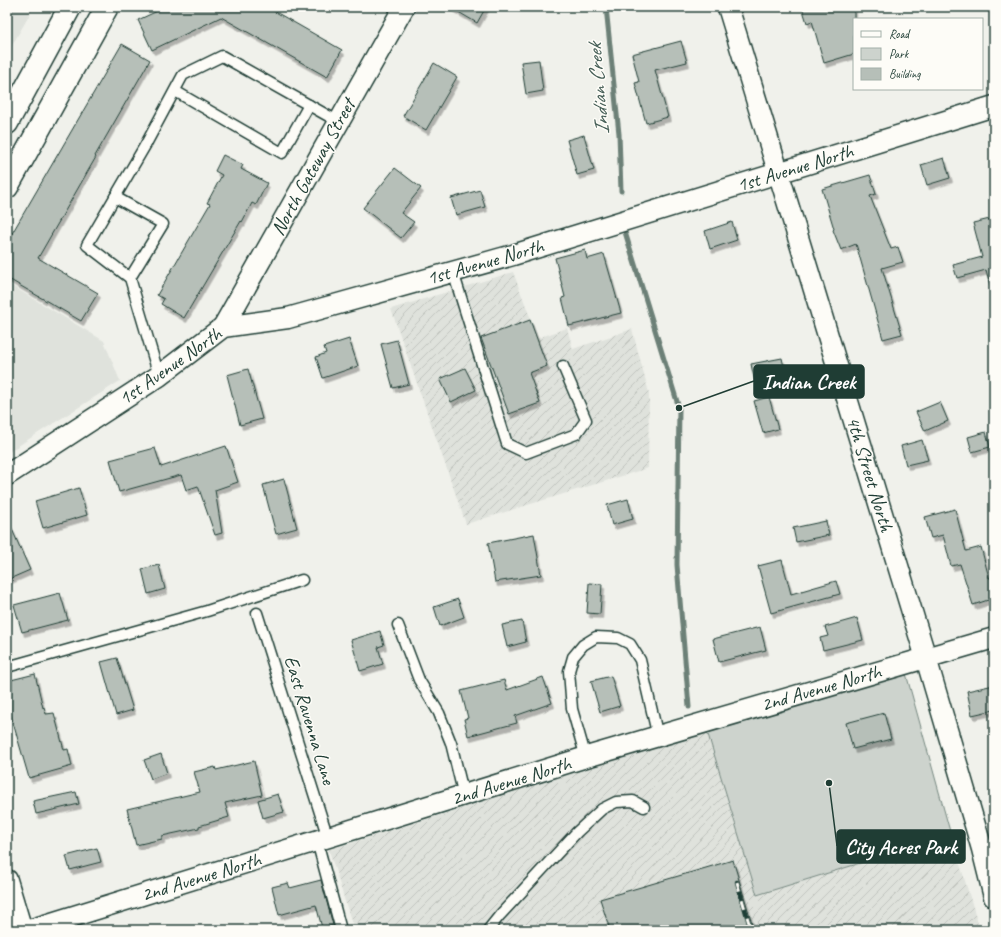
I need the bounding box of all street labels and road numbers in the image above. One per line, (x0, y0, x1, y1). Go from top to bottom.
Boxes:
street label: North Gateway Street (265, 91, 362, 240)
street label: 1st Avenue North (734, 138, 858, 198)
street label: 1st Avenue North (424, 233, 548, 291)
street label: 1st Avenue North (114, 320, 228, 411)
street label: 4th Street North (841, 413, 900, 536)
street label: East Ravenna Lane (279, 653, 342, 789)
street label: 2nd Avenue North (758, 658, 886, 717)
street label: 2nd Avenue North (448, 750, 575, 811)
street label: 2nd Avenue North (138, 846, 265, 907)

